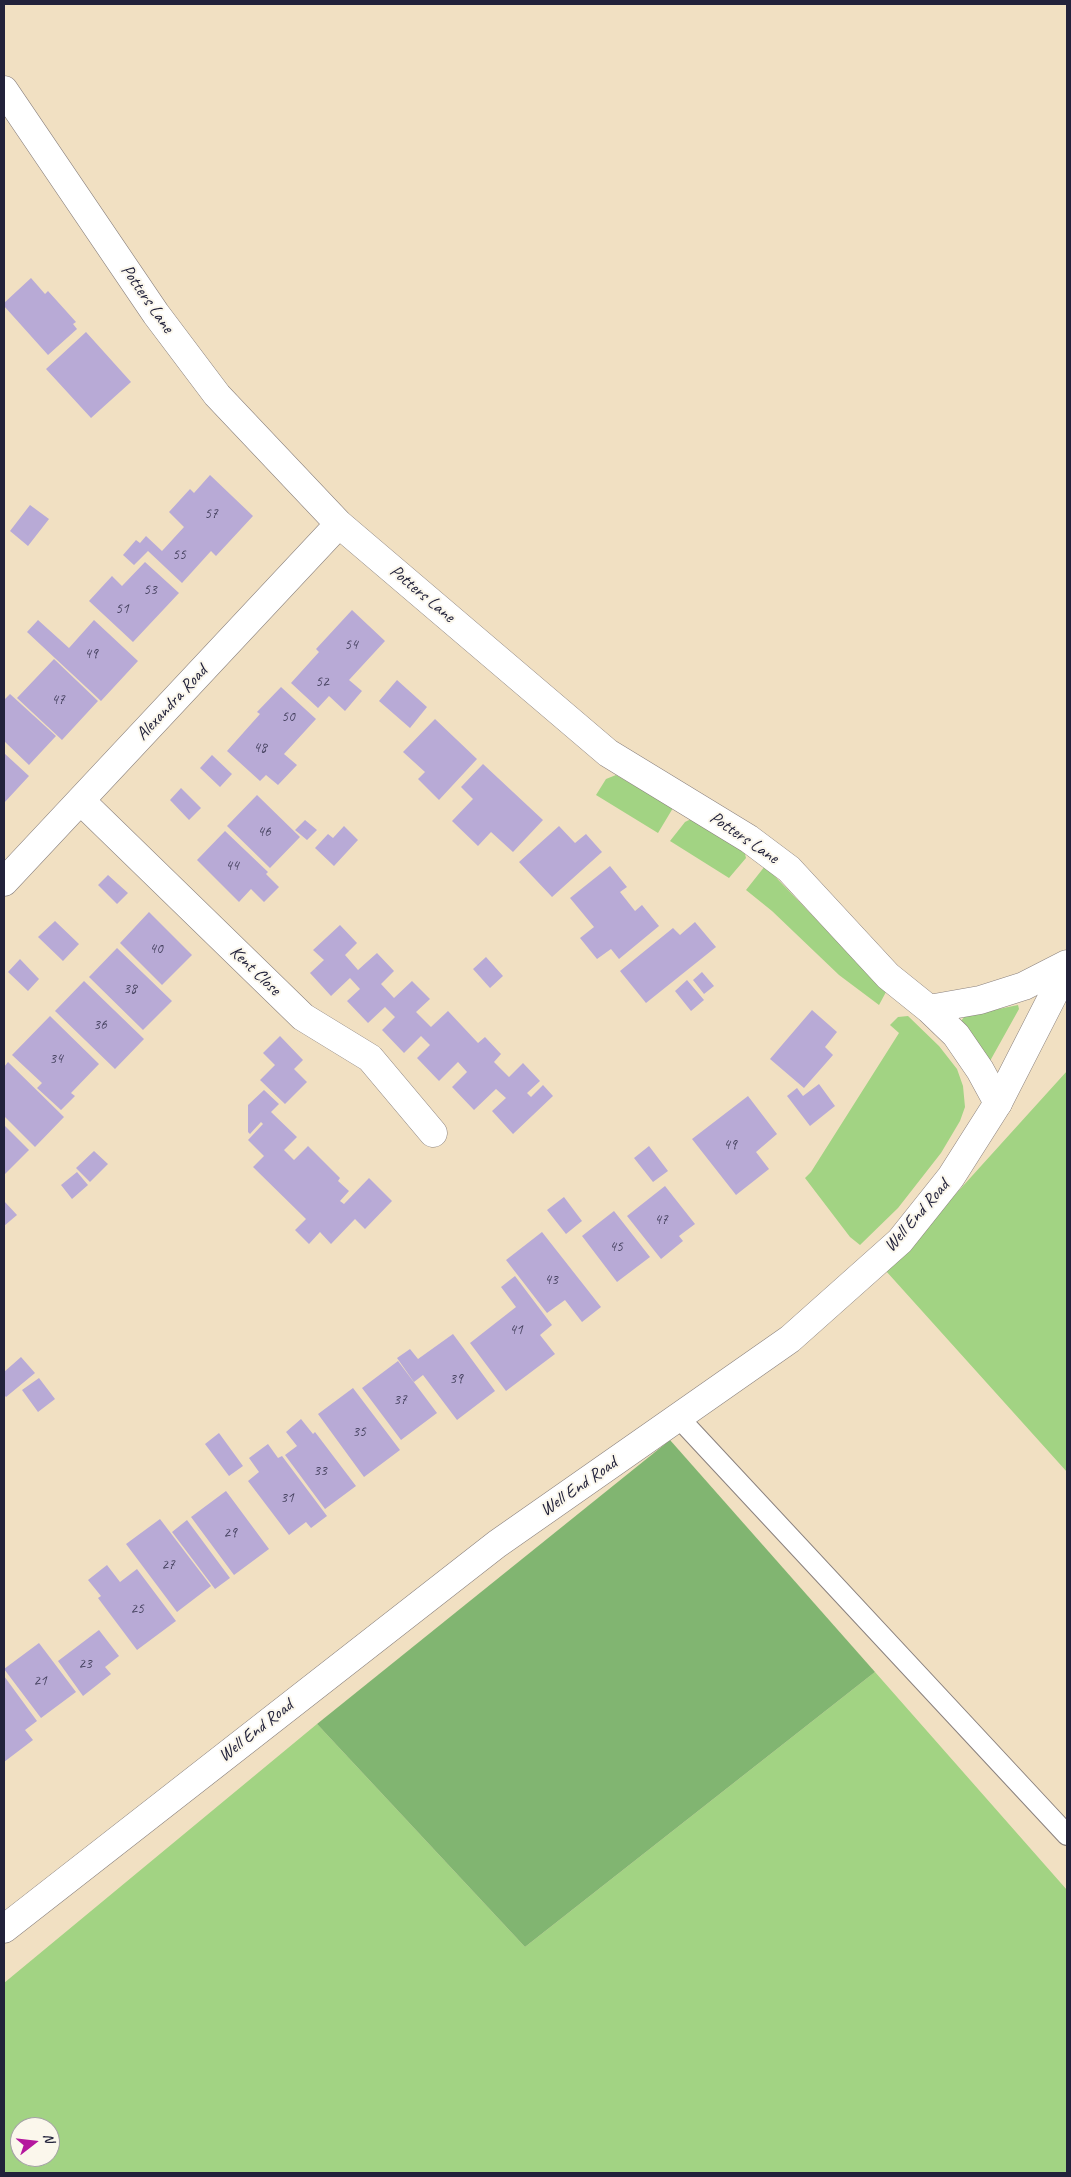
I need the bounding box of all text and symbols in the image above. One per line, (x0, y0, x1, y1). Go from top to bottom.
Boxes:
street label: Potters Lane (116, 261, 178, 337)
house number: 57 (204, 505, 218, 523)
house number: 55 (172, 546, 186, 564)
street label: Potters Lane (385, 561, 459, 627)
house number: 53 (143, 581, 157, 599)
house number: 51 (115, 600, 129, 618)
house number: 54 (344, 636, 358, 654)
house number: 49 (84, 645, 98, 663)
street label: Alexandra Road (132, 661, 212, 745)
house number: 52 (315, 673, 329, 691)
house number: 47 (51, 691, 65, 709)
house number: 50 (281, 708, 295, 726)
house number: 48 (253, 739, 267, 757)
street label: Potters Lane (705, 807, 783, 869)
house number: 46 (257, 823, 271, 841)
house number: 44 (225, 857, 239, 875)
house number: 40 (149, 940, 163, 958)
street label: Kent Close (225, 942, 285, 1000)
house number: 38 (123, 980, 137, 998)
house number: 36 (93, 1016, 107, 1034)
house number: 34 (49, 1050, 63, 1068)
house number: 49 (723, 1136, 737, 1154)
street label: Well End Road (880, 1175, 954, 1257)
house number: 47 (654, 1211, 668, 1229)
house number: 45 (609, 1238, 623, 1256)
house number: 43 (544, 1271, 558, 1289)
house number: 41 (509, 1321, 523, 1339)
house number: 39 (449, 1370, 463, 1388)
house number: 37 (393, 1391, 407, 1409)
house number: 35 (352, 1423, 366, 1441)
street label: Well End Road (536, 1453, 622, 1521)
house number: 33 (313, 1462, 327, 1480)
house number: 31 (280, 1489, 294, 1507)
house number: 29 (223, 1524, 237, 1542)
house number: 27 (161, 1556, 175, 1574)
house number: 25 (130, 1600, 144, 1618)
house number: 23 (78, 1655, 92, 1673)
house number: 21 (33, 1672, 47, 1690)
street label: Well End Road (214, 1695, 298, 1767)
north arrow (10, 2117, 60, 2167)
text: N (40, 2131, 58, 2145)

